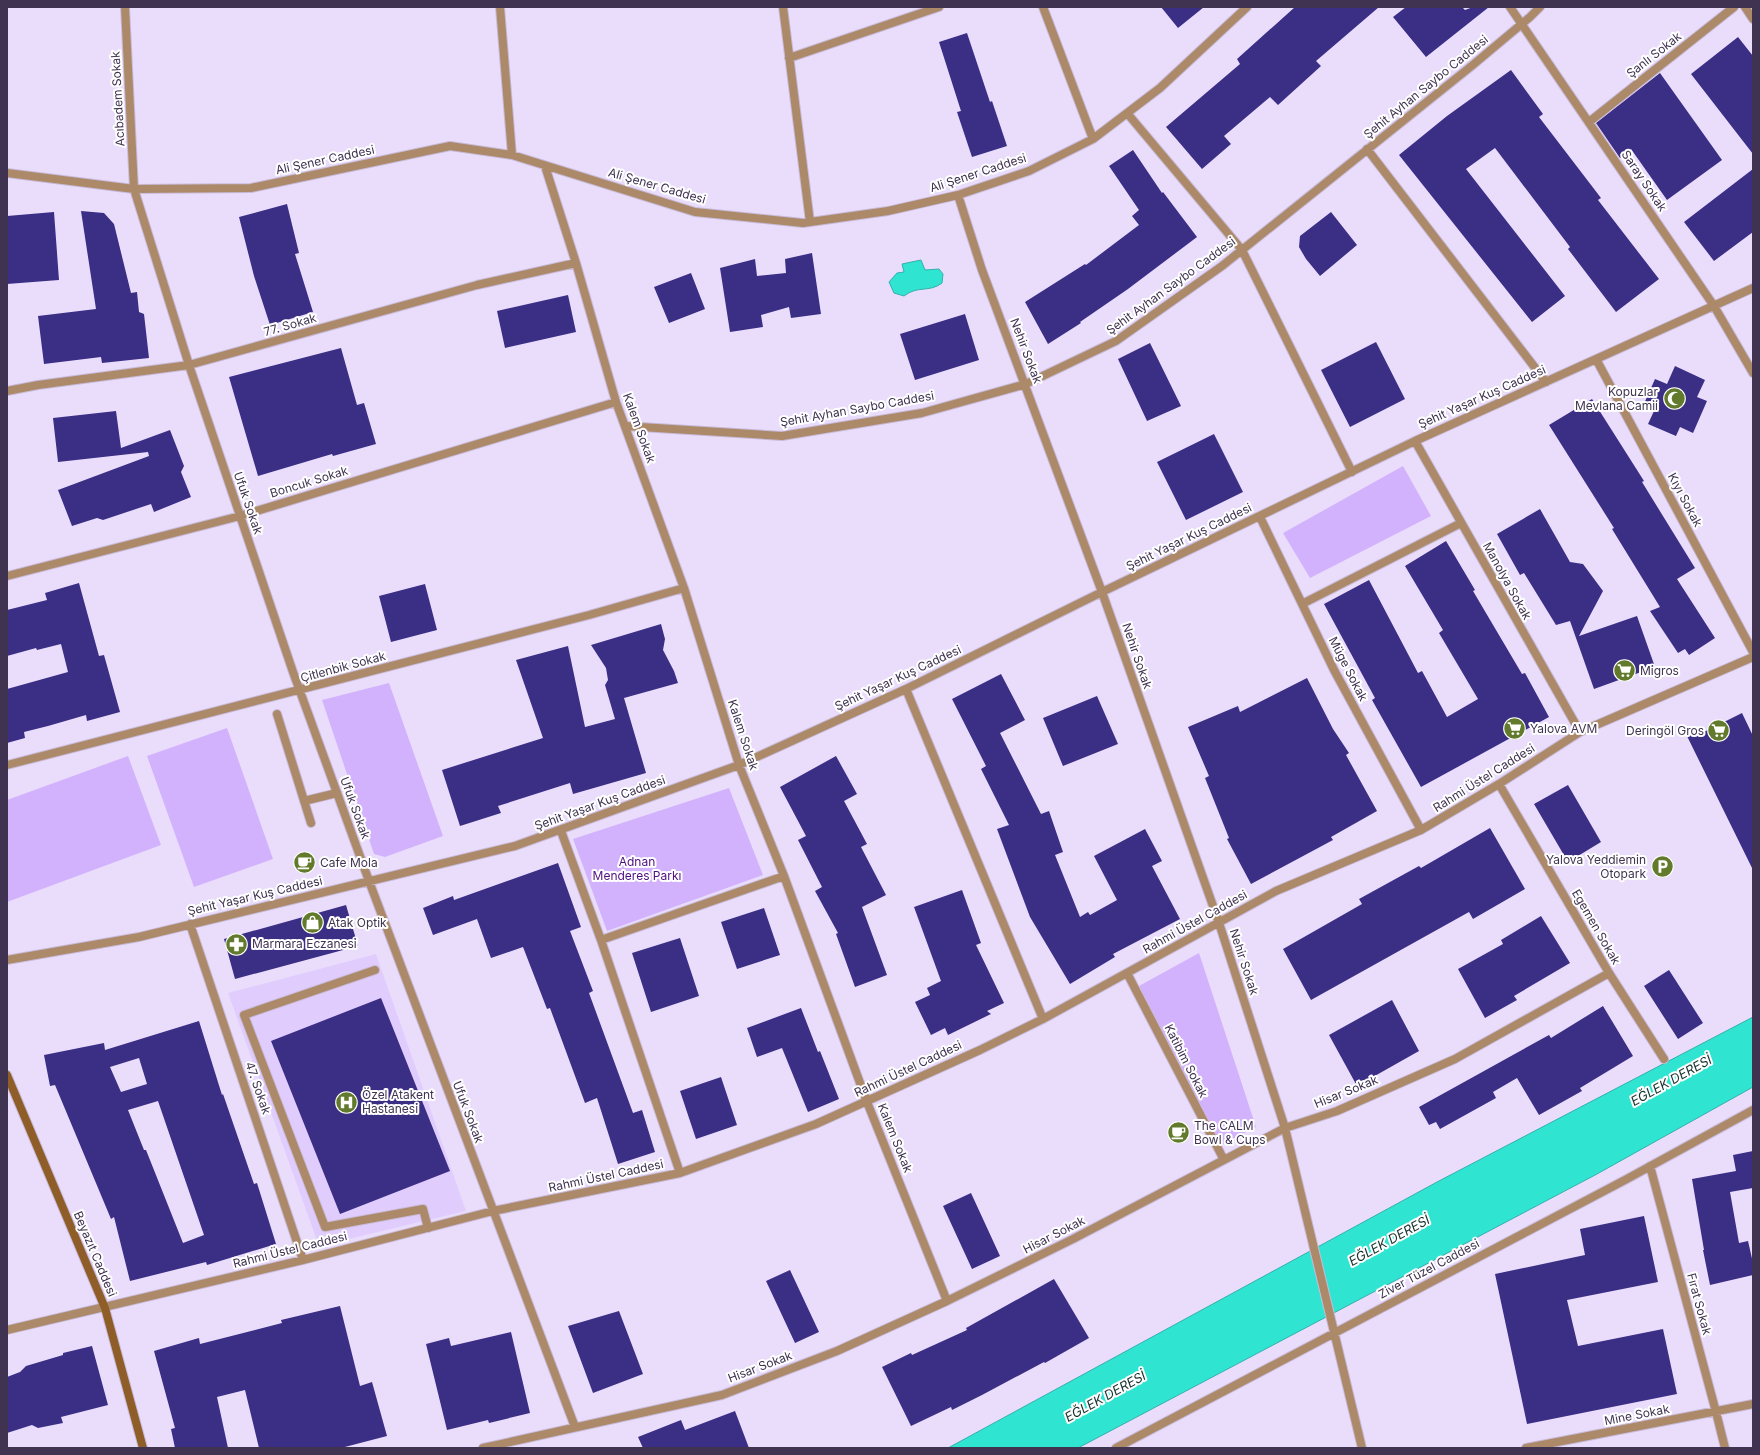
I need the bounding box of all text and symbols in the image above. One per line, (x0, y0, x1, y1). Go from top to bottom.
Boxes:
street label: Şanlı Sokak (1623, 28, 1684, 81)
street label: Şehit Ayhan Saybo Caddesi (1360, 32, 1491, 142)
street label: Acıbadem Sokak (107, 51, 127, 147)
street label: Ali Şener Caddesi (274, 142, 376, 177)
street label: Saray Sokak (1618, 147, 1671, 214)
street label: Ali Şener Caddesi (928, 150, 1028, 195)
street label: Ali Şener Caddesi (607, 164, 708, 207)
street label: Şehit Ayhan Saybo Caddesi (1103, 234, 1238, 338)
street label: 77. Sokak (262, 310, 318, 339)
street label: Nehir Sokak (1007, 316, 1046, 386)
street label: Şehit Yaşar Kuş Caddesi (1416, 362, 1548, 431)
place label: Kopuzlar Mevlana Camii (1575, 384, 1658, 413)
mosque icon: Kopuzlar Mevlana Camii (1661, 386, 1687, 412)
street label: Şehit Ayhan Saybo Caddesi (779, 388, 935, 429)
street label: Kalem Sokak (620, 391, 659, 465)
street label: Boncuk Sokak (268, 462, 350, 501)
street label: Ufuk Sokak (231, 470, 266, 537)
street label: Kıyı Sokak (1665, 470, 1706, 530)
street label: Şehit Yaşar Kuş Caddesi (1124, 500, 1254, 574)
street label: Manolya Sokak (1480, 539, 1535, 623)
street label: Nehir Sokak (1119, 621, 1156, 691)
street label: Müge Sokak (1326, 634, 1371, 704)
street label: Şehit Yaşar Kuş Caddesi (832, 642, 964, 713)
street label: Çitlenbik Sokak (299, 648, 388, 685)
supermarket icon: Migros (1612, 658, 1638, 684)
place label: Migros (1640, 663, 1679, 678)
street label: Kalem Sokak (725, 698, 762, 772)
supermarket icon: Yalova AVM (1501, 716, 1527, 742)
supermarket icon: Deringöl Gros (1706, 718, 1732, 744)
place label: Yalova AVM (1530, 721, 1597, 736)
place label: Deringöl Gros (1626, 723, 1704, 738)
street label: Rahmi Üstel Caddesi (1430, 740, 1537, 815)
street label: Şehit Yaşar Kuş Caddesi (532, 772, 667, 833)
street label: Ufuk Sokak (337, 775, 374, 841)
cafe icon: Cafe Mola (291, 850, 317, 876)
place label: Yalova Yeddiemin Otopark (1546, 852, 1646, 881)
park label: Adnan Menderes Parkı (593, 854, 681, 883)
parking icon: Yalova Yeddiemin Otopark (1649, 854, 1675, 880)
place label: Cafe Mola (320, 855, 378, 870)
street label: Şehit Yaşar Kuş Caddesi (186, 873, 324, 918)
street label: Egemen Sokak (1569, 886, 1624, 967)
street label: Rahmi Üstel Caddesi (1140, 887, 1250, 957)
shop icon: Atak Optik (300, 910, 326, 936)
place label: Atak Optik (328, 915, 387, 930)
street label: Nehir Sokak (1227, 927, 1262, 997)
pharmacy icon: Marmara Eczanesi (223, 931, 249, 957)
place label: Marmara Eczanesi (252, 936, 357, 951)
street label: Katibim Sokak (1161, 1021, 1212, 1100)
street label: Rahmi Üstel Caddesi (852, 1037, 964, 1100)
water label: EĞLEK DERESİ (1628, 1051, 1715, 1109)
street label: 47. Sokak (242, 1060, 275, 1117)
street label: Hisar Sokak (1312, 1072, 1380, 1111)
street label: Ufuk Sokak (450, 1079, 487, 1145)
place label: Özel Atakent Hastanesi (362, 1087, 434, 1116)
hospital icon: Özel Atakent Hastanesi (334, 1089, 360, 1115)
street label: Kalem Sokak (875, 1101, 916, 1175)
place label: The CALM Bowl & Cups (1194, 1118, 1266, 1147)
cafe icon: The CALM Bowl & Cups (1166, 1120, 1192, 1146)
street label: Rahmi Üstel Caddesi (547, 1156, 665, 1195)
street label: Beyazıt Caddesi (71, 1209, 120, 1299)
water label: EĞLEK DERESİ (1346, 1211, 1433, 1269)
street label: Hisar Sokak (1020, 1212, 1088, 1257)
street label: Rahmi Üstel Caddesi (231, 1228, 349, 1271)
street label: Ziver Tüzel Caddesi (1376, 1236, 1482, 1302)
street label: Fırat Sokak (1684, 1271, 1715, 1337)
street label: Hisar Sokak (726, 1347, 794, 1386)
water label: EĞLEK DERESİ (1062, 1367, 1149, 1425)
street label: Mine Sokak (1603, 1401, 1671, 1428)

